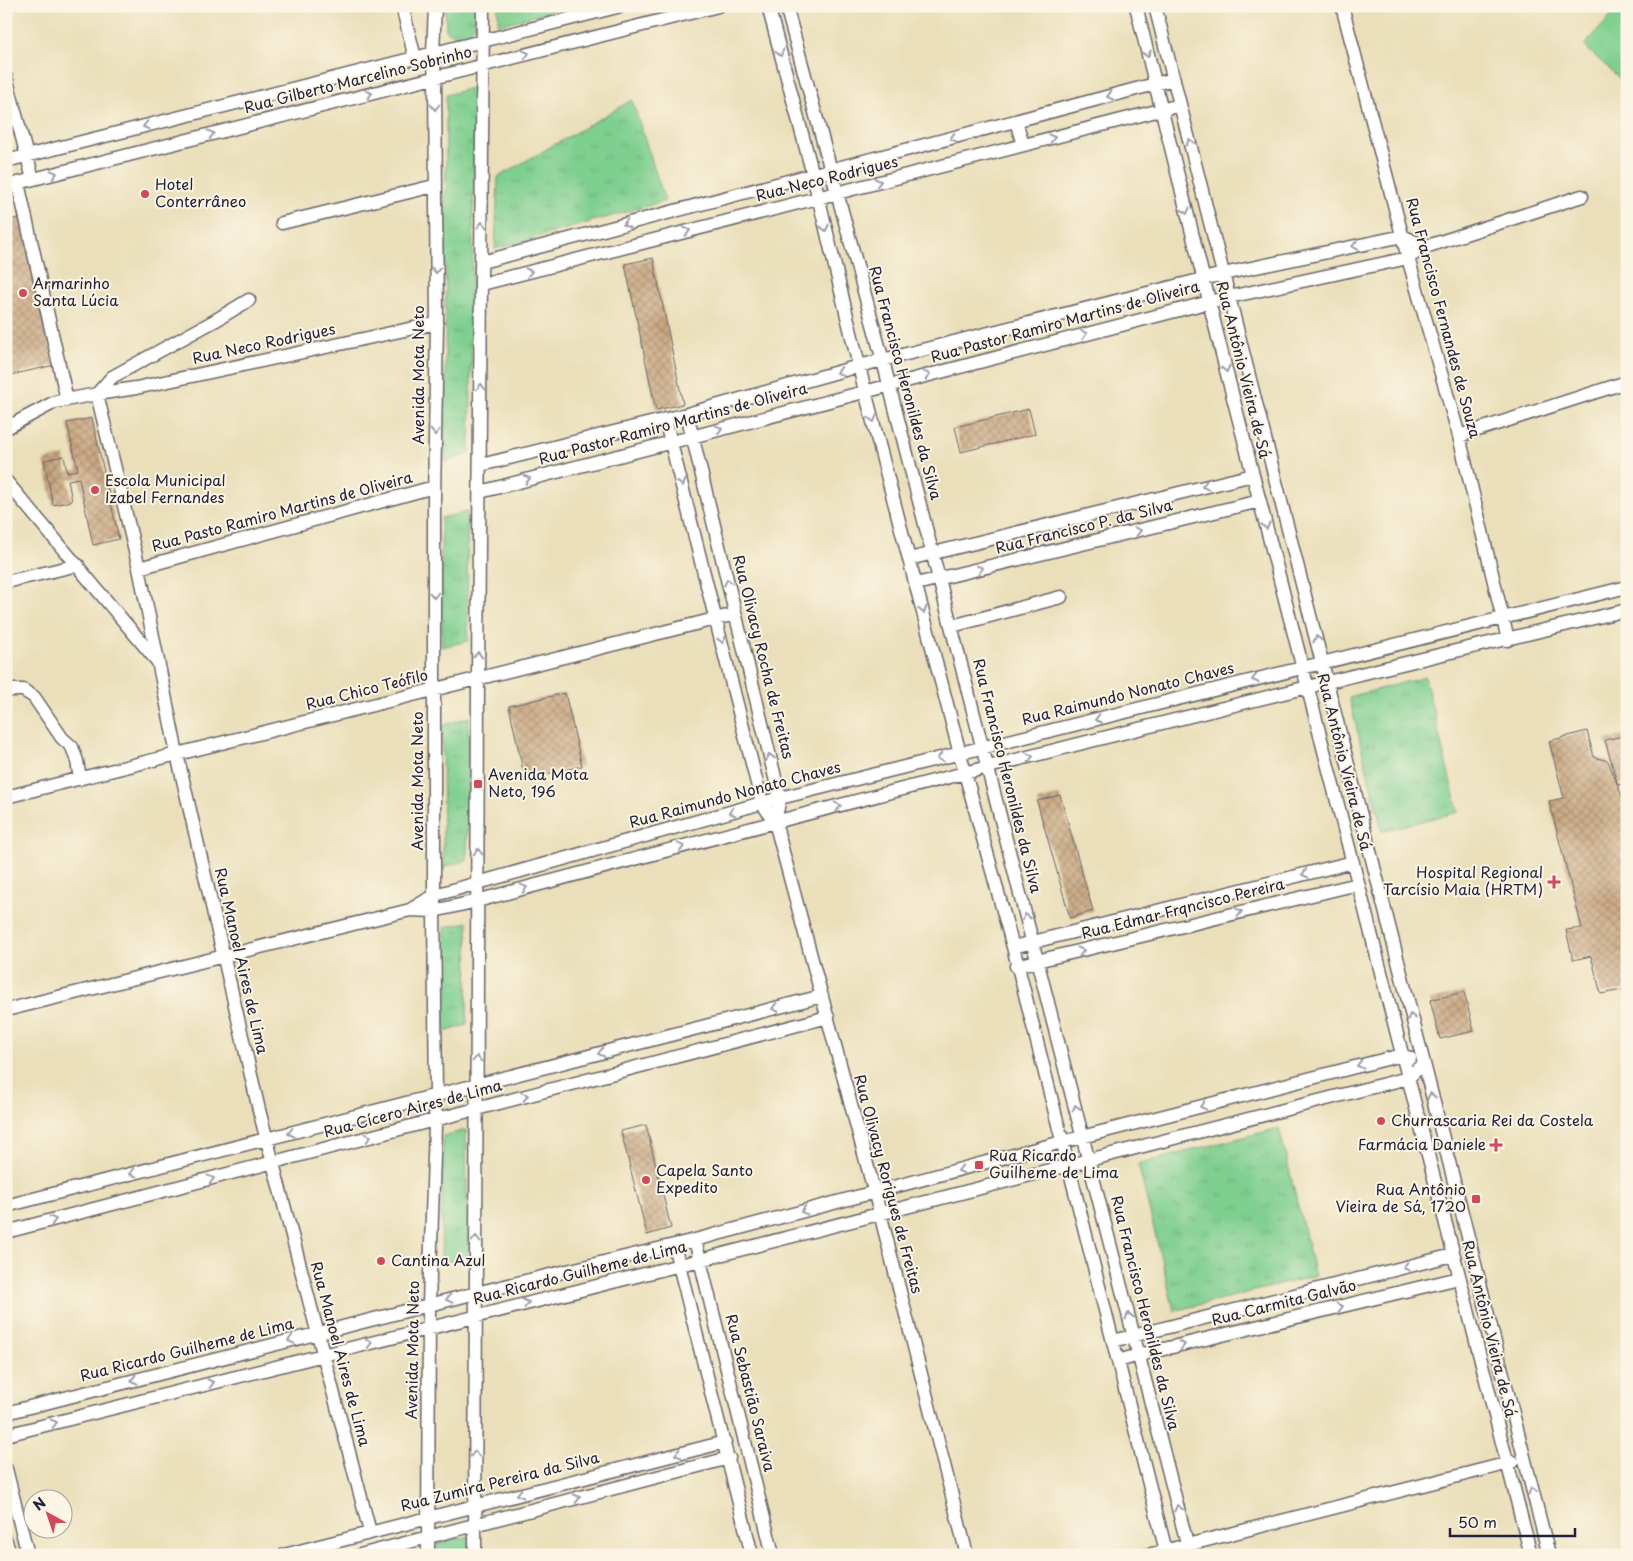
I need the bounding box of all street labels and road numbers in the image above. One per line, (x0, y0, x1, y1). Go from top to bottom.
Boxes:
street label: Rua Gilberto Marcelino Sobrinho (241, 39, 474, 118)
street label: Rua Neco Rodrigues (753, 149, 900, 206)
street label: Rua Francisco Fernandes de Souza (1401, 195, 1488, 441)
street label: Rua Francisco Heronildes da Silva (864, 263, 949, 503)
street label: Rua Pastor Ramiro Martins de Oliveira (928, 274, 1201, 368)
street label: Rua Antônio Vieira de Sá (1211, 279, 1278, 461)
street label: Avenida Mota Neto (406, 305, 429, 445)
street label: Rua Neco Rodrigues (190, 316, 337, 369)
street label: Rua Pastor Ramiro Martins de Oliveira (536, 376, 809, 470)
street label: Rua Pasto Ramiro Martins de Oliveira (149, 465, 414, 556)
street label: Rua Francisco P. da Silva (993, 492, 1175, 559)
street label: Rua Olivacy Rocha de Freitas (728, 552, 801, 761)
street label: Rua Raimundo Nonato Chaves (1019, 655, 1236, 730)
street label: Rua Francisco Heronildes da Silva (968, 656, 1049, 896)
street label: Rua Chico Teófilo (303, 662, 430, 715)
street label: Rua Antônio Vieira de Sá (1312, 671, 1379, 853)
street label: Avenida Mota Neto (405, 711, 428, 851)
street label: Rua Raimundo Nonato Chaves (626, 754, 843, 833)
street label: Rua Manoel Aires de Lima (210, 865, 275, 1057)
street label: Rua Edmar Frqncisco Pereira (1079, 871, 1287, 944)
street label: Rua Olivacy Rorigues de Freitas (849, 1071, 930, 1296)
street label: Rua Cícero Aires de Lima (321, 1073, 505, 1142)
street label: Rua Francisco Heronildes da Silva (1106, 1193, 1187, 1433)
street label: Rua Ricardo Guilheme de Lima (470, 1234, 689, 1309)
street label: Rua Antônio Vieira de Sá (1457, 1238, 1524, 1420)
street label: Rua Manoel Aires de Lima (306, 1259, 377, 1449)
street label: Rua Carmita Galvão (1209, 1272, 1358, 1331)
street label: Avenida Mota Neto (399, 1280, 424, 1420)
street label: Rua Ricardo Guilheme de Lima (77, 1311, 296, 1386)
street label: Rua Sebastião Saraiva (721, 1311, 782, 1474)
street label: Rua Zumira Pereira da Silva (398, 1445, 602, 1516)

